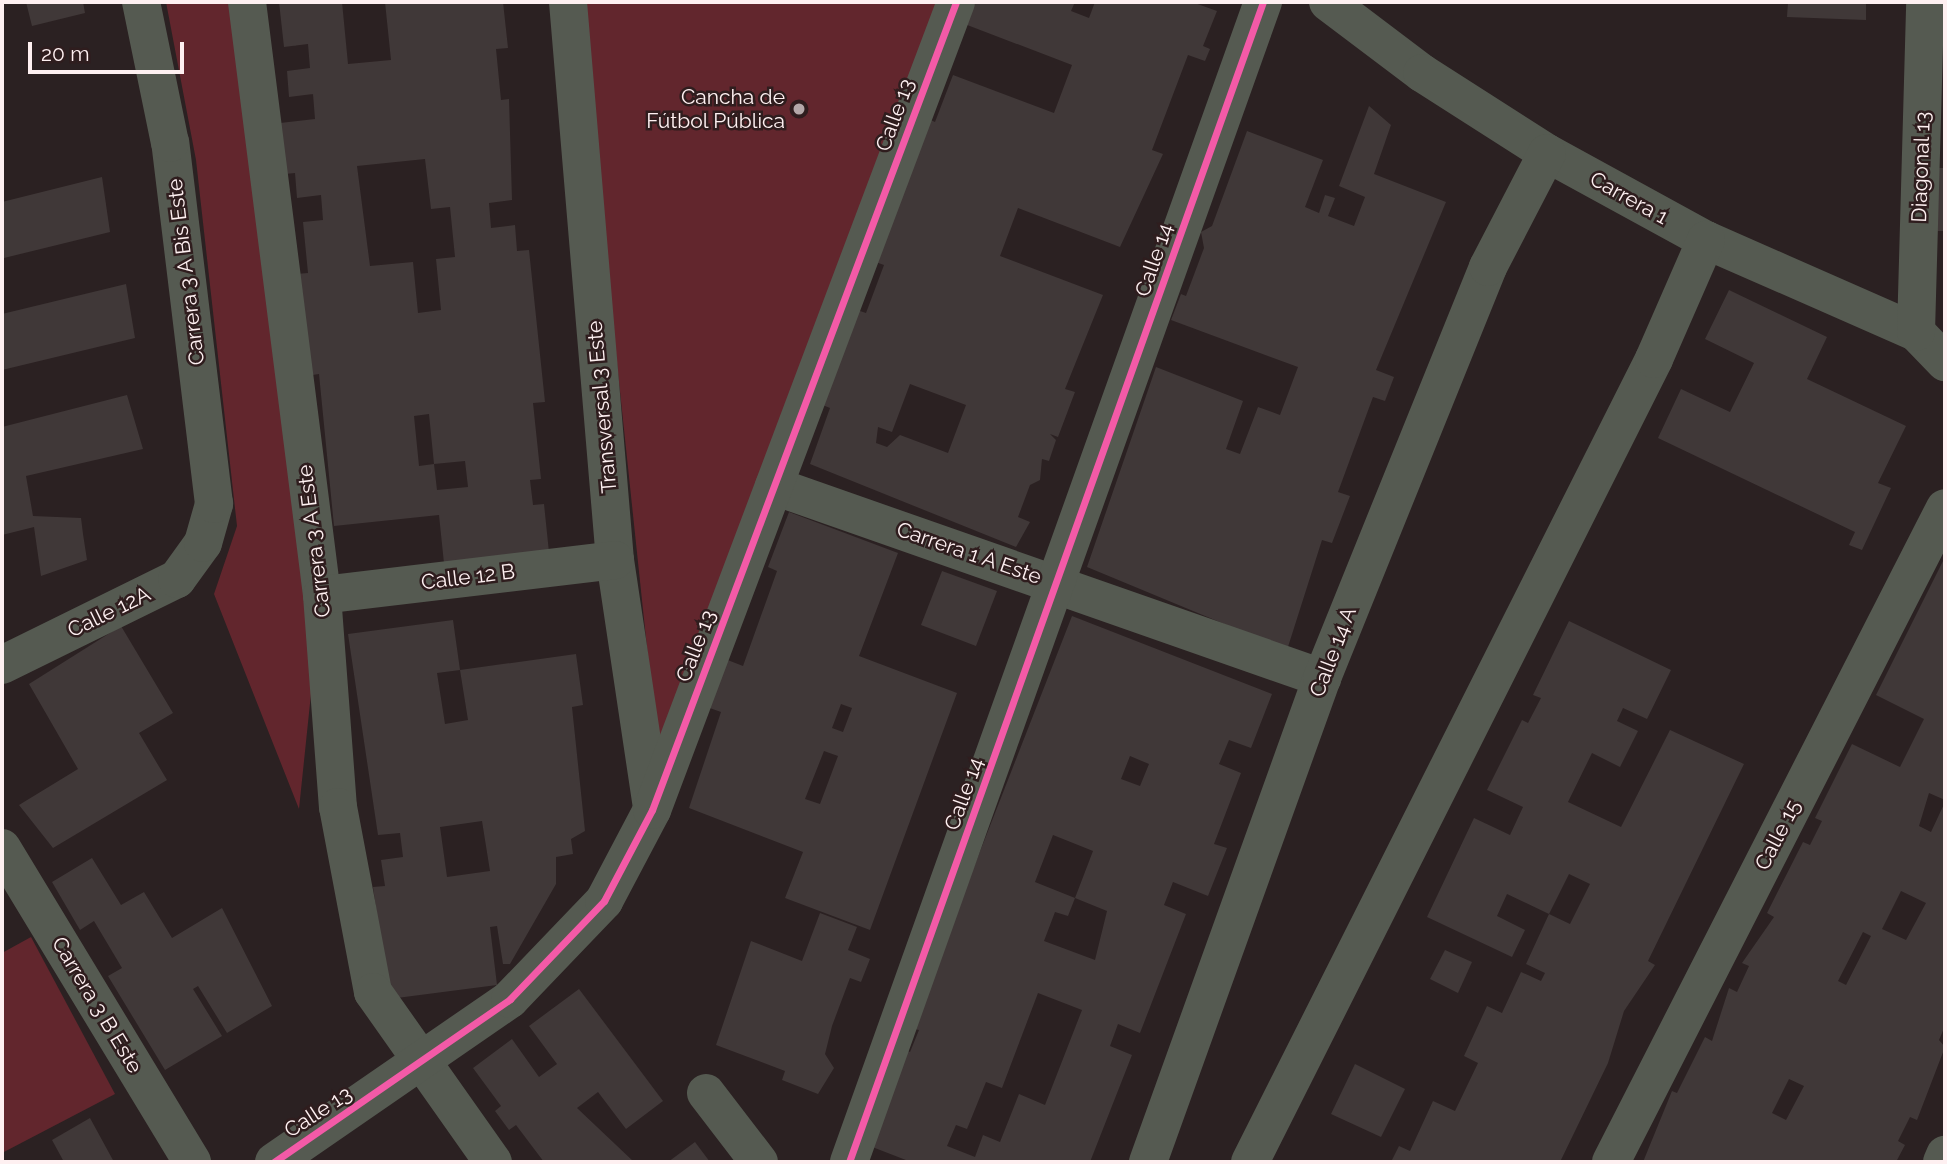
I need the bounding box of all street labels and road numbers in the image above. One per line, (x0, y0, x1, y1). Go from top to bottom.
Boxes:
street label: Calle 13 (870, 75, 920, 155)
street label: Diagonal 13 (1906, 111, 1936, 223)
street label: Carrera 1 (1585, 166, 1673, 230)
street label: Carrera 3 A Bis Este (162, 177, 210, 367)
street label: Calle 14 (1130, 220, 1178, 300)
street label: Transversal 3 Este (582, 319, 622, 495)
street label: Carrera 3 A Este (292, 463, 336, 619)
street label: Carrera 1 A Este (893, 516, 1045, 590)
street label: Calle 12 B (420, 559, 516, 595)
street label: Calle 12A (63, 581, 155, 643)
street label: Calle 14 A (1304, 603, 1362, 701)
street label: Calle 13 (671, 606, 721, 686)
street label: Calle 14 (939, 754, 989, 834)
street label: Calle 15 (1750, 796, 1806, 874)
street label: Carrera 3 B Este (46, 932, 148, 1078)
street label: Calle 13 (280, 1081, 356, 1143)

